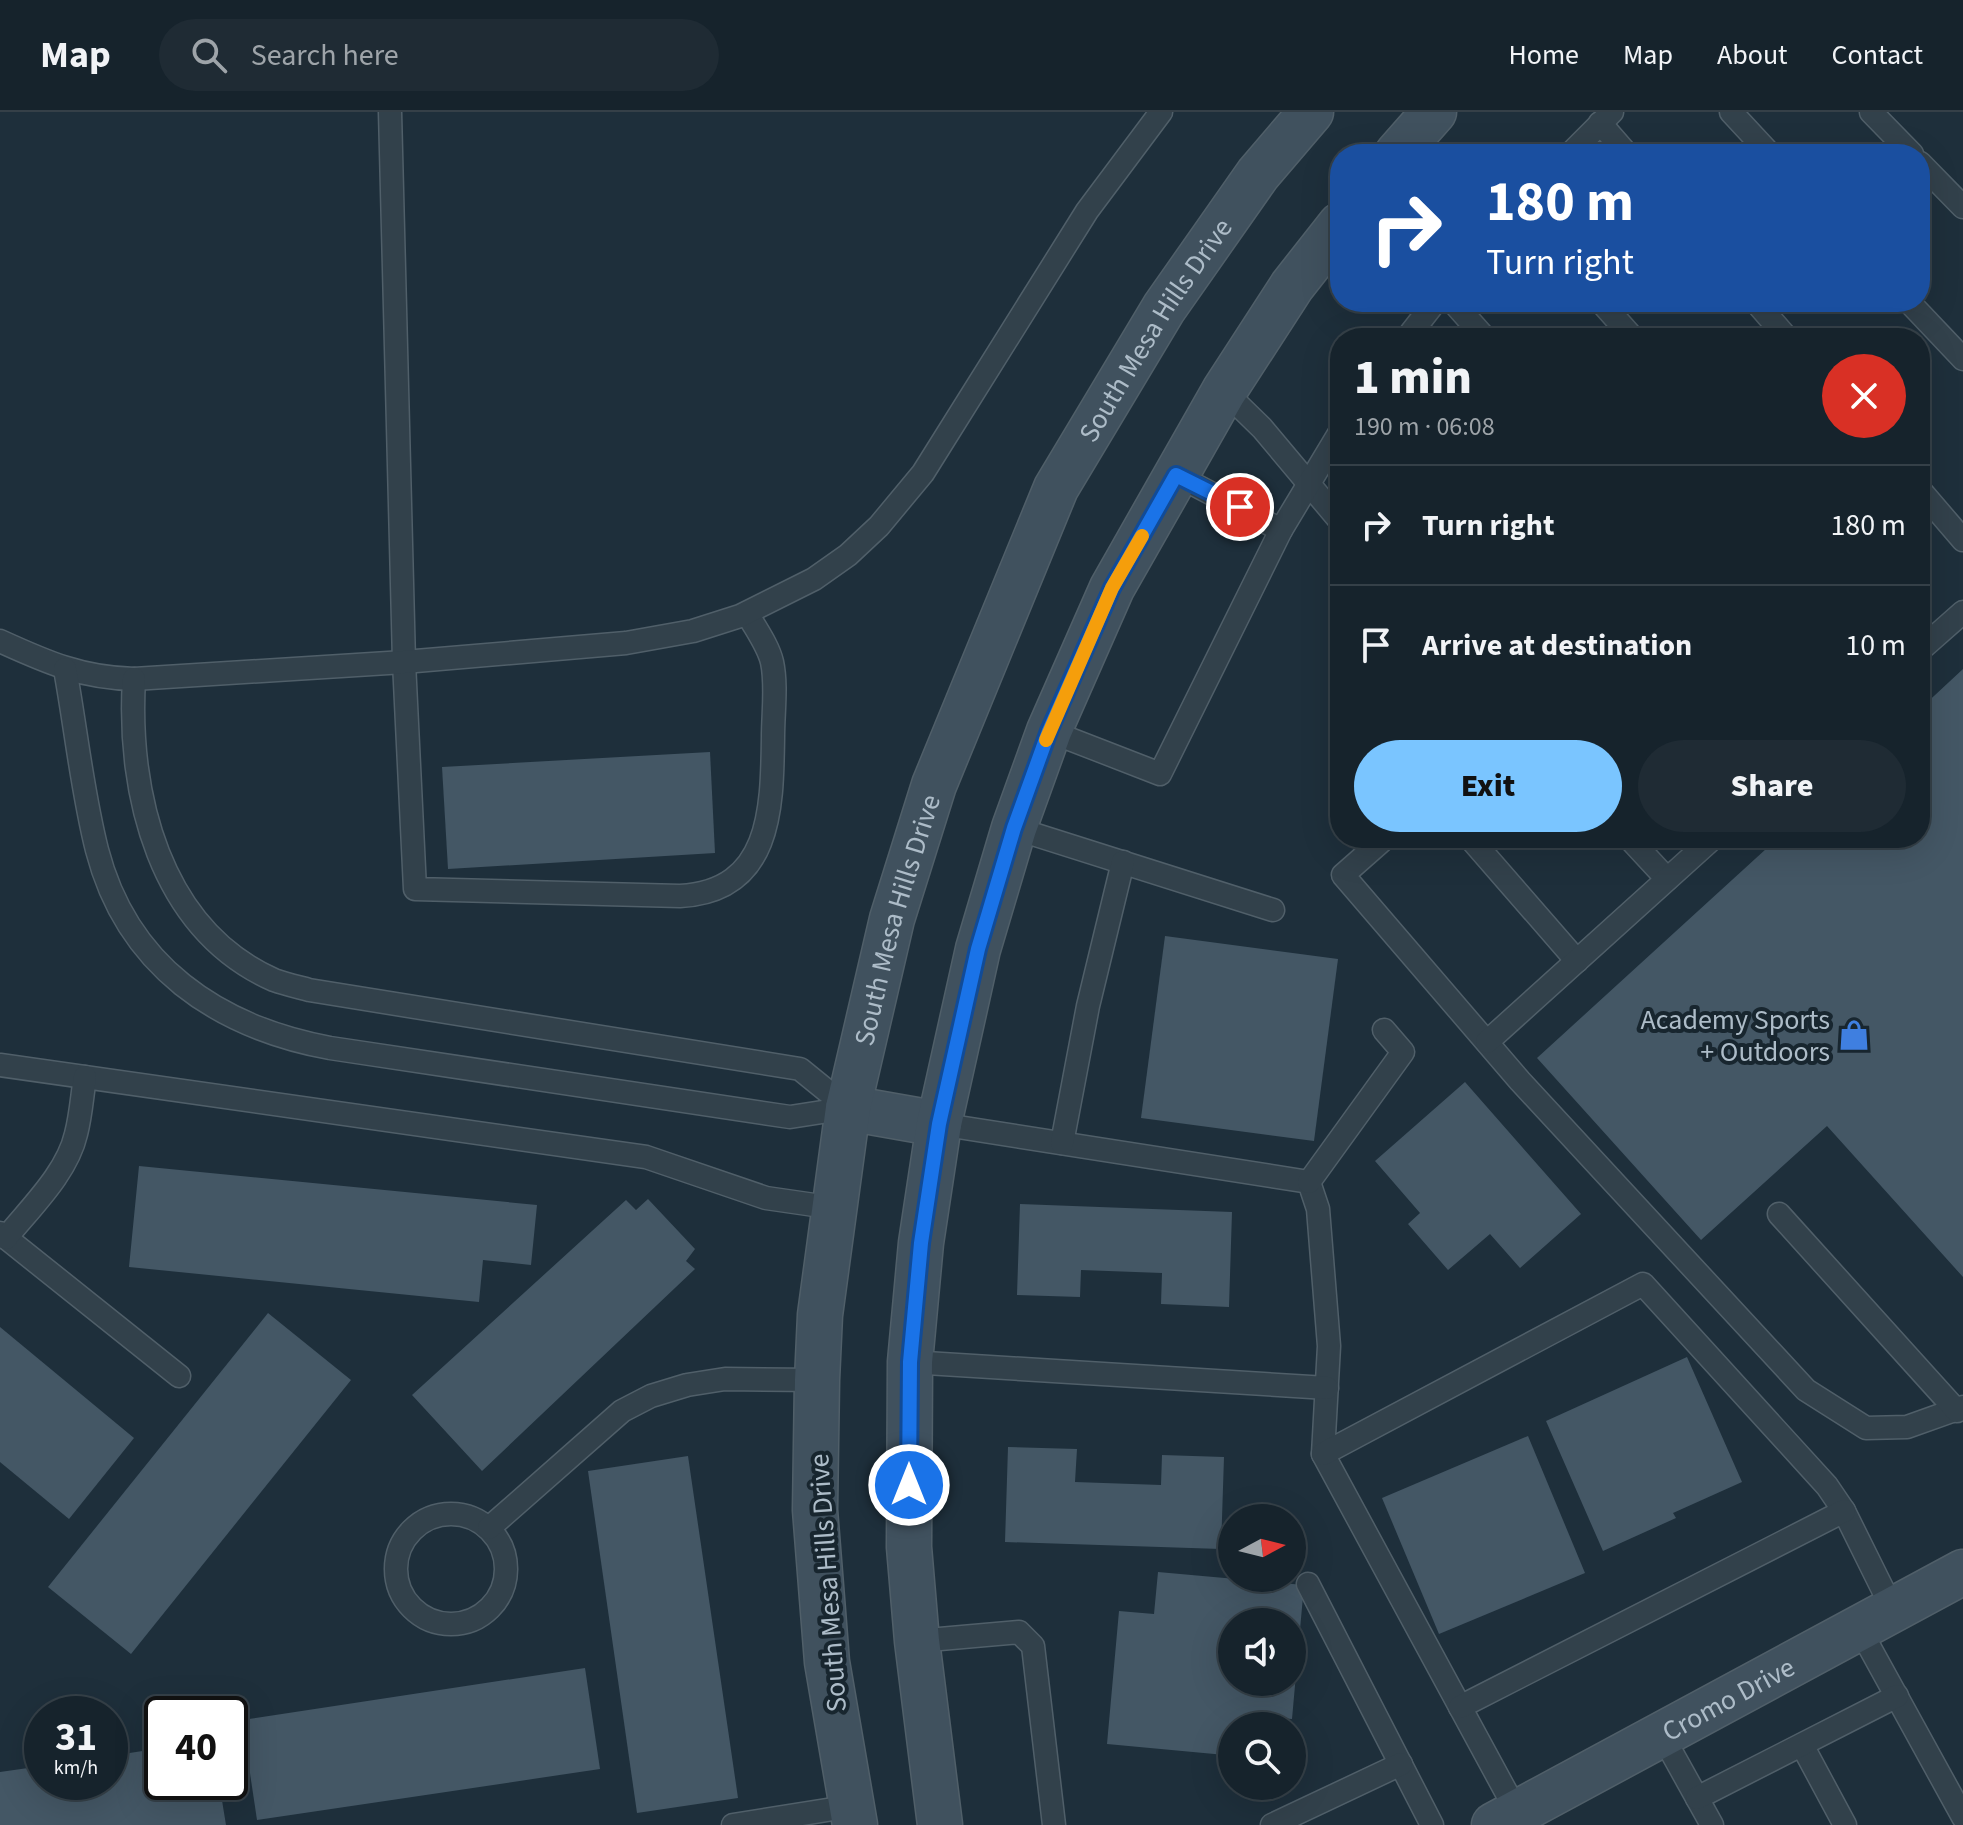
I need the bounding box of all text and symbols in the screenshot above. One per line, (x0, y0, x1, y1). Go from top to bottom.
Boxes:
search box (159, 19, 719, 91)
text: Map (40, 28, 111, 82)
icon: search (187, 33, 231, 77)
text: Search here (251, 34, 399, 77)
text: Home (1508, 35, 1579, 75)
text: Map (1623, 35, 1673, 75)
text: About (1717, 35, 1788, 75)
text: Contact (1832, 35, 1923, 75)
text: 180 m (1486, 163, 1634, 242)
icon: right (1354, 176, 1458, 280)
street label: South Mesa Hills Drive (1069, 210, 1242, 450)
text: Turn right (1486, 237, 1634, 288)
text: 1 min (1354, 344, 1472, 412)
button: close (1822, 354, 1906, 438)
text: 190 m · 06:08 (1354, 408, 1495, 445)
pin (1206, 473, 1274, 541)
icon: arrive (1218, 485, 1262, 529)
icon: right (1354, 503, 1398, 547)
text: Turn right (1422, 504, 1554, 547)
text: 180 m (1830, 504, 1906, 547)
icon: arrive (1354, 623, 1398, 667)
text: Arrive at destination (1422, 624, 1692, 667)
text: 10 m (1845, 624, 1906, 667)
button: Exit (1354, 740, 1622, 832)
button: Share (1638, 740, 1906, 832)
street label: South Mesa Hills Drive (844, 790, 951, 1050)
place label: Academy Sports + Outdoors (1641, 1000, 1830, 1072)
shop icon: Academy Sports + Outdoors (1837, 1018, 1871, 1052)
position arrow (867, 1443, 951, 1527)
street label: South Mesa Hills Drive (799, 1452, 857, 1713)
north arrow (1218, 1504, 1306, 1592)
map controls (1218, 1504, 1306, 1800)
button: sound (1218, 1608, 1306, 1696)
street label: Cromo Drive (1655, 1647, 1802, 1752)
speed limit sign: 40 (144, 1696, 248, 1800)
text: 31 (55, 1709, 97, 1766)
button: search (1218, 1712, 1306, 1800)
text: km/h (54, 1754, 98, 1782)

